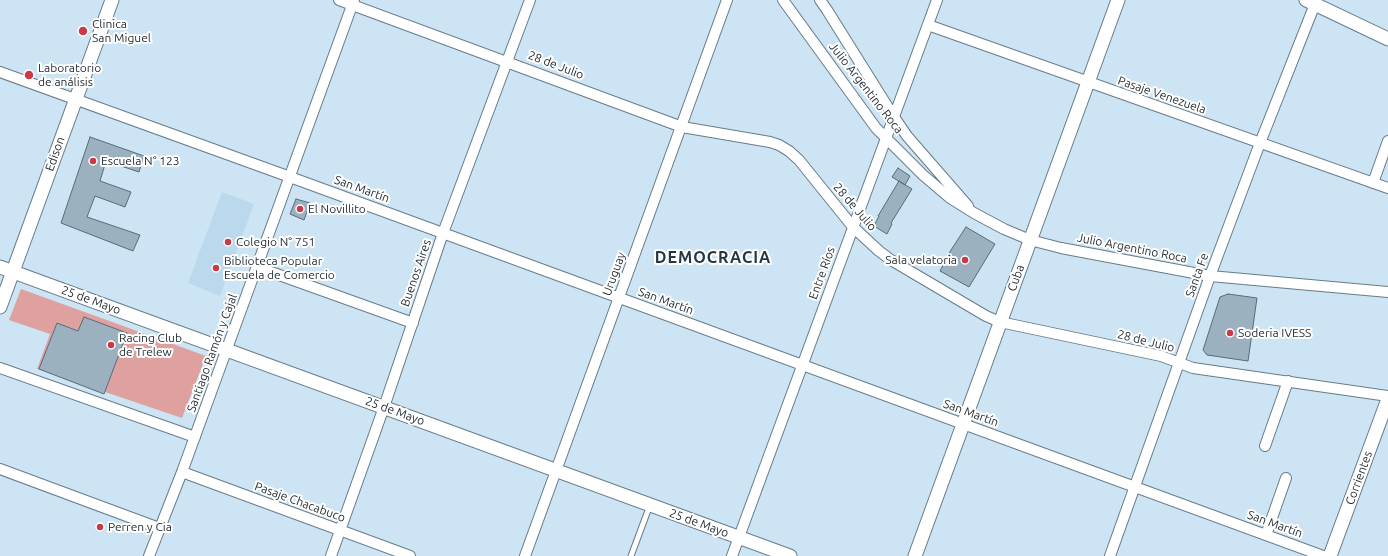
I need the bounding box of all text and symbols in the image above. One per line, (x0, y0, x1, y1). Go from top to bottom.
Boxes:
place label: Clinica San Miguel (92, 17, 151, 45)
marker: Clinica San Miguel (77, 25, 89, 37)
street label: Julio Argentino Roca (826, 40, 906, 136)
street label: 28 de Julio (526, 48, 586, 82)
place label: Laboratorio de análisis (38, 61, 101, 89)
marker: Laboratorio de análisis (23, 69, 35, 81)
street label: Pasaje Venezuela (1116, 73, 1208, 117)
street label: Edison (42, 135, 68, 173)
place label: Escuela N° 123 (101, 154, 180, 168)
marker: Escuela N° 123 (88, 156, 98, 166)
street label: San Martín (332, 172, 392, 206)
street label: 28 de Julio (830, 180, 880, 234)
place label: El Novillito (308, 202, 366, 216)
marker: El Novillito (295, 204, 305, 214)
street label: Julio Argentino Roca (1076, 230, 1188, 266)
place label: Colegio N° 751 (236, 235, 315, 249)
marker: Colegio N° 751 (223, 237, 233, 247)
street label: Buenos Aires (398, 238, 434, 308)
street label: Entre Ríos (806, 245, 838, 301)
district label: DEMOCRACIA (655, 248, 771, 268)
street label: Uruguay (599, 250, 629, 298)
street label: Santa Fe (1182, 251, 1212, 299)
place label: Sala velatoria (885, 253, 957, 267)
place label: Biblioteca Popular Escuela de Comercio (224, 254, 335, 282)
marker: Sala velatoria (960, 255, 970, 265)
marker: Biblioteca Popular Escuela de Comercio (211, 263, 221, 273)
street label: Cuba (1005, 263, 1027, 293)
street label: 25 de Mayo (59, 283, 123, 317)
street label: San Martín (636, 284, 696, 318)
street label: Santiago Ramón y Cajal (184, 292, 240, 414)
place label: Soderia IVESS (1238, 326, 1311, 340)
street label: 28 de Julio (1116, 327, 1176, 355)
marker: Soderia IVESS (1225, 328, 1235, 338)
place label: Racing Club de Trelew (119, 331, 182, 359)
marker: Racing Club de Trelew (106, 340, 116, 350)
street label: 25 de Mayo (363, 394, 427, 428)
street label: San Martín (941, 396, 1001, 430)
street label: Corrientes (1343, 449, 1375, 507)
street label: Pasaje Chacabuco (253, 479, 347, 525)
street label: 25 de Mayo (667, 506, 731, 540)
street label: San Martín (1245, 507, 1305, 541)
place label: Perren y Cia (108, 520, 172, 534)
marker: Perren y Cia (95, 522, 105, 532)

